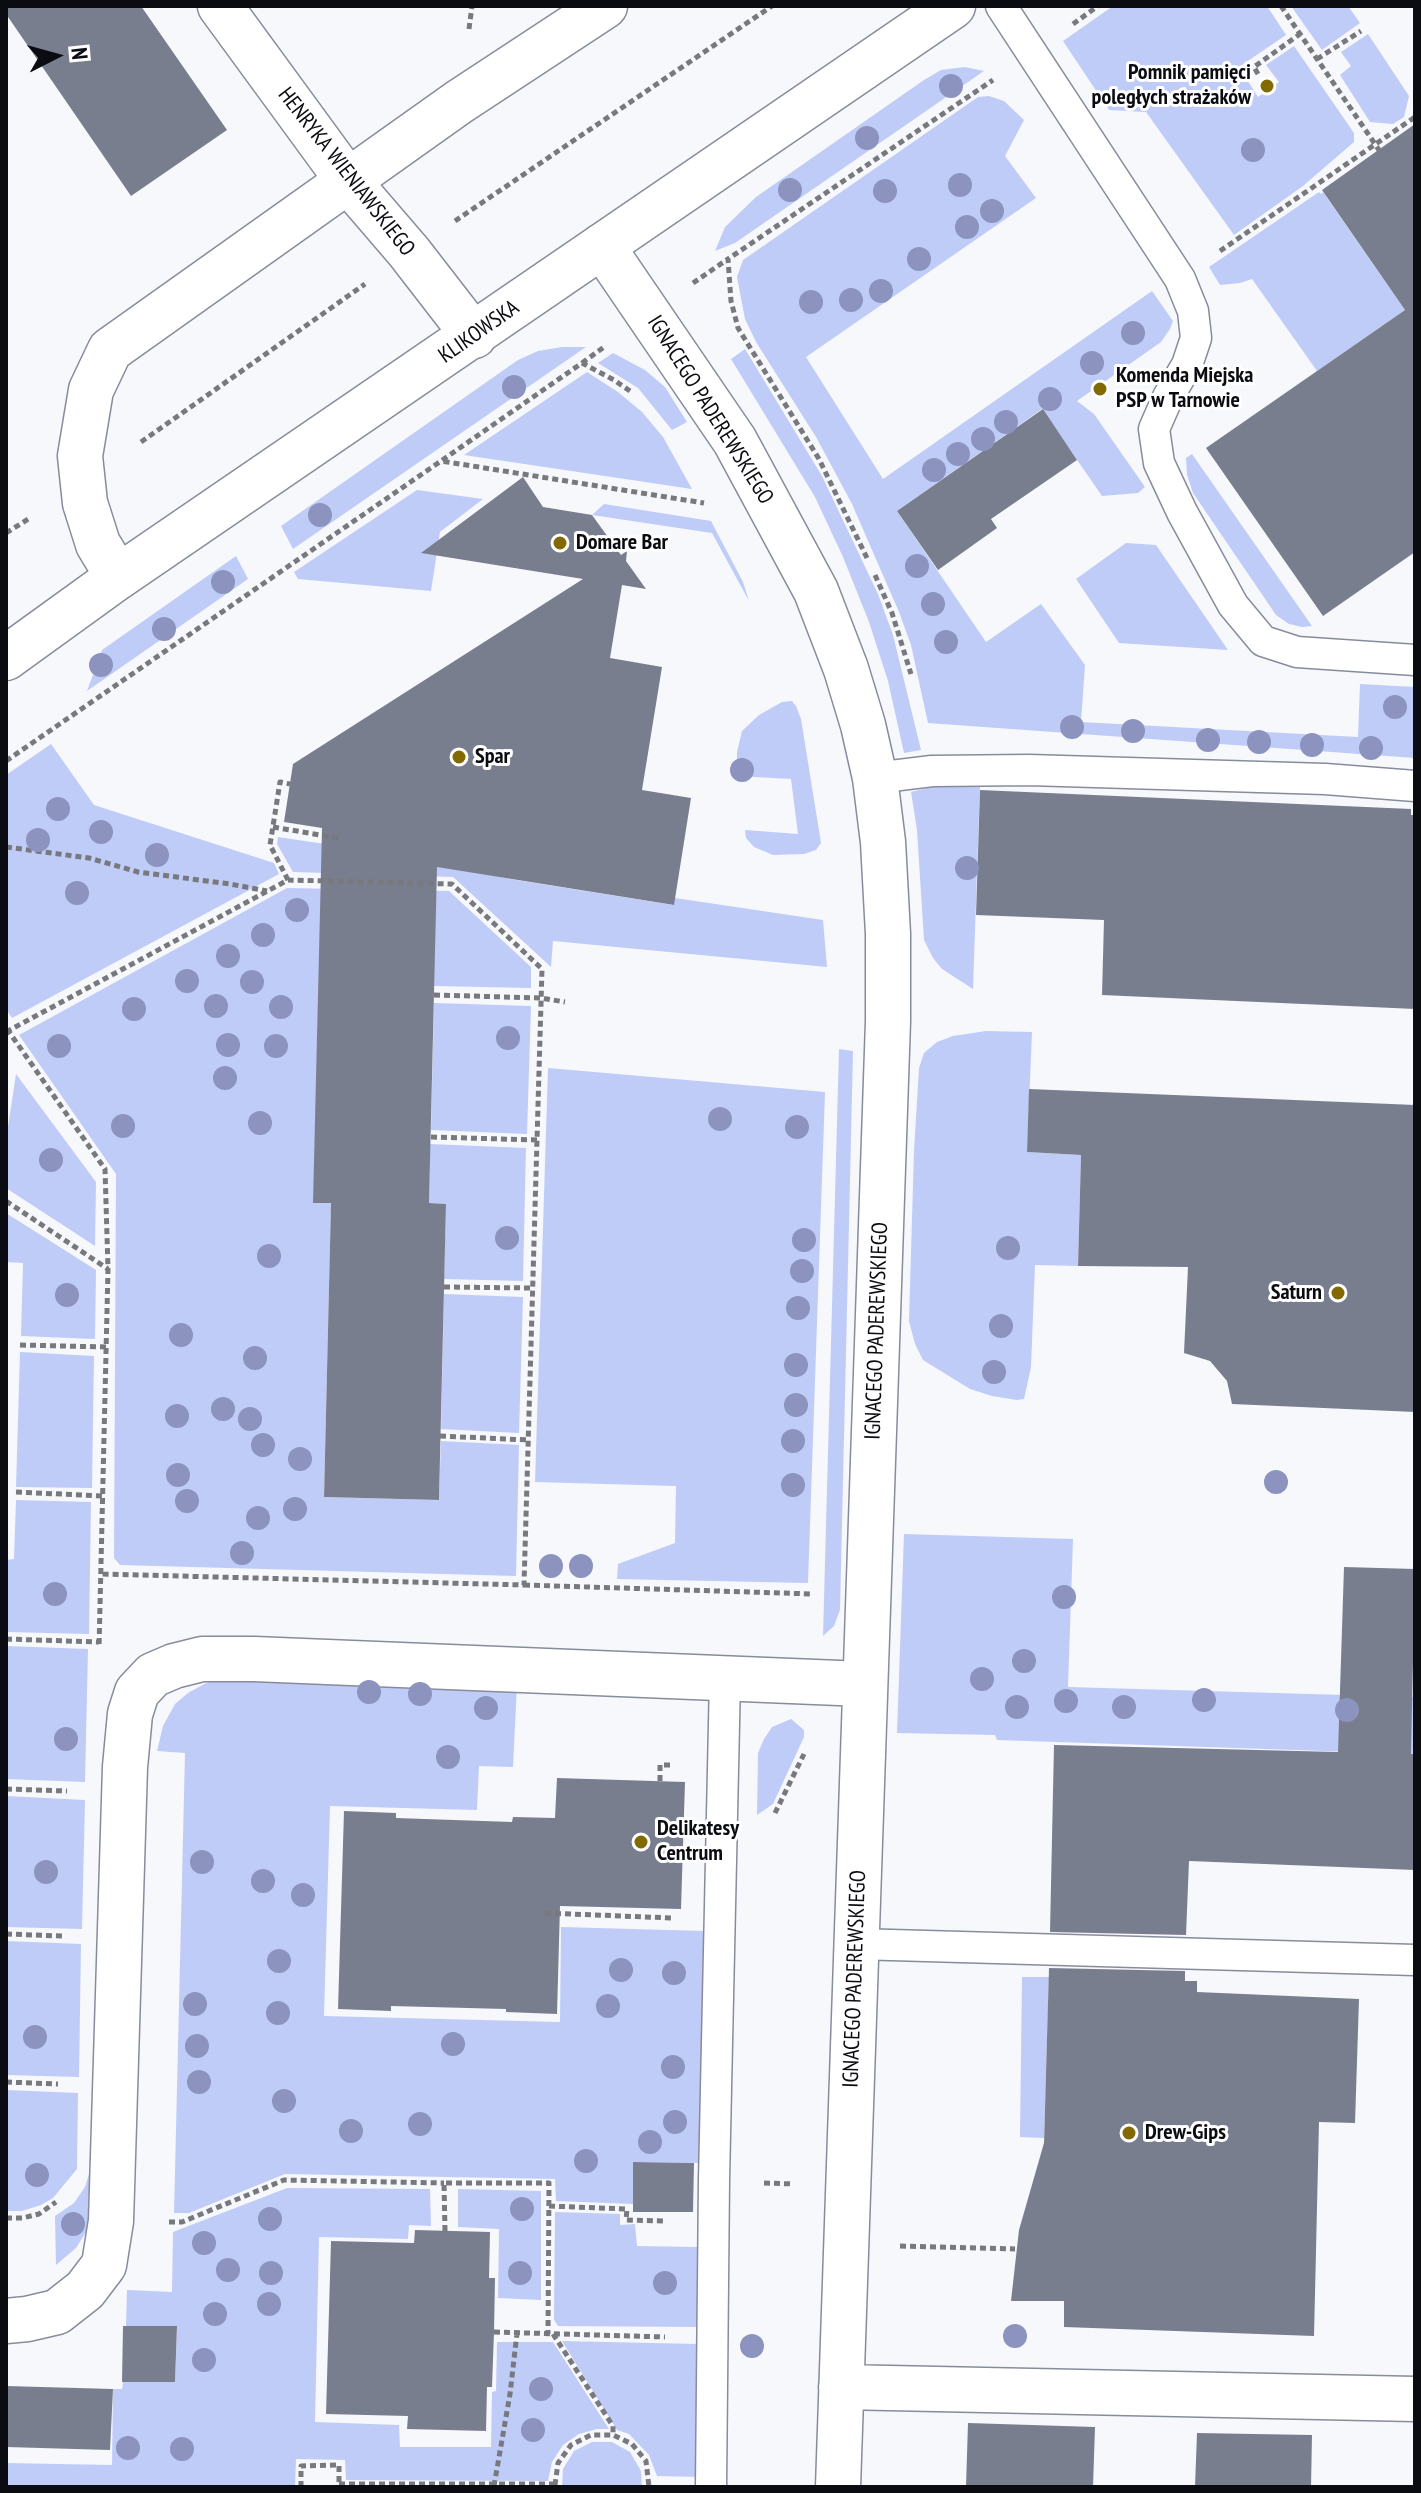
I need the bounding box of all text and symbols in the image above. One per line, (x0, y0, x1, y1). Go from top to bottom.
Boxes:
north arrow (16, 16, 96, 96)
text: N (65, 46, 94, 61)
place label: Pomnik pamięci poległych strażaków (1092, 60, 1251, 112)
marker: Pomnik pamięci poległych strażaków (1258, 77, 1276, 95)
street label: HENRYKA WIENIAWSKIEGO (272, 82, 420, 262)
street label: KLIKOWSKA (434, 295, 524, 369)
street label: IGNACEGO PADEREWSKIEGO (641, 311, 779, 509)
place label: Komenda Miejska PSP w Tarnowie (1116, 363, 1253, 414)
marker: Komenda Miejska PSP w Tarnowie (1091, 380, 1109, 398)
place label: Domare Bar (576, 530, 668, 556)
marker: Domare Bar (551, 534, 569, 552)
place label: Spar (475, 744, 510, 770)
marker: Spar (450, 748, 468, 766)
street label: IGNACEGO PADEREWSKIEGO (860, 1222, 894, 1440)
place label: Saturn (1271, 1280, 1322, 1306)
marker: Saturn (1329, 1284, 1347, 1302)
place label: Delikatesy Centrum (657, 1816, 739, 1868)
marker: Delikatesy Centrum (632, 1833, 650, 1851)
street label: IGNACEGO PADEREWSKIEGO (838, 1870, 872, 2088)
place label: Drew-Gips (1145, 2120, 1226, 2146)
marker: Drew-Gips (1120, 2124, 1138, 2142)

